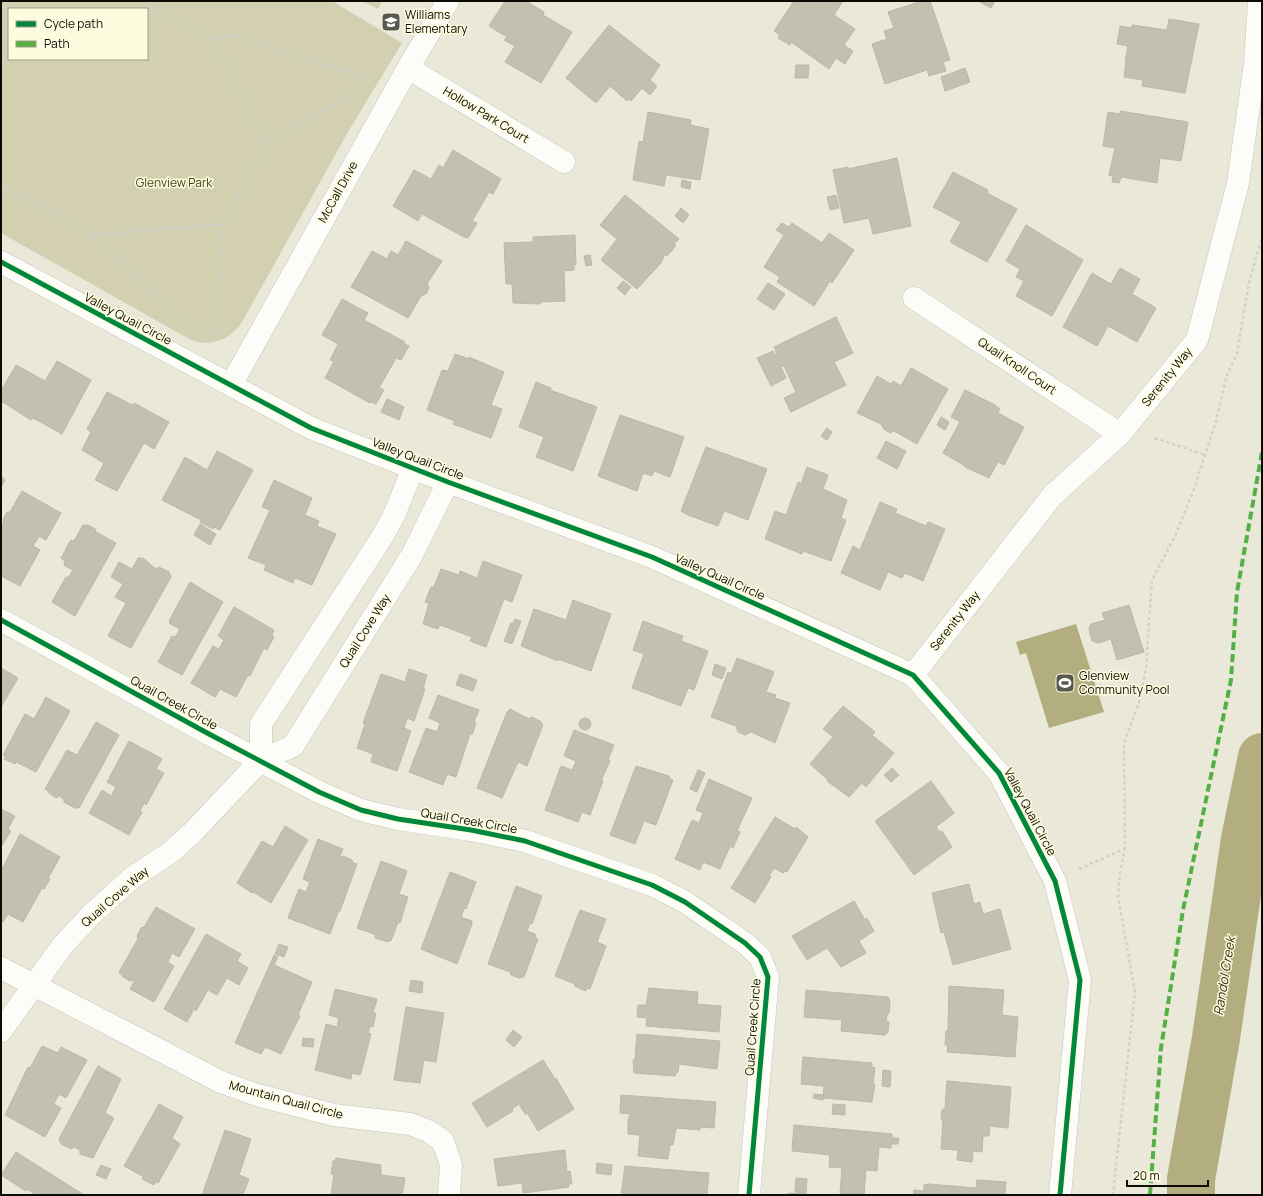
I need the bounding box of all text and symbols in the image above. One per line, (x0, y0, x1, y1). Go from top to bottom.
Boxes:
place label: Williams Elementary (405, 6, 468, 37)
legend (8, 8, 148, 60)
school or university icon: Williams Elementary (380, 11, 402, 33)
text: Cycle path (44, 15, 103, 32)
text: Path (44, 35, 70, 52)
street label: Hollow Park Court (440, 82, 533, 147)
street label: McCall Drive (314, 158, 361, 226)
park label: Glenview Park (136, 174, 213, 191)
street label: Valley Quail Circle (81, 288, 175, 349)
street label: Quail Knoll Court (974, 333, 1060, 398)
street label: Serenity Way (1137, 343, 1196, 410)
street label: Valley Quail Circle (370, 433, 466, 484)
street label: Valley Quail Circle (672, 549, 768, 604)
street label: Serenity Way (926, 587, 984, 654)
street label: Quail Cove Way (335, 590, 395, 671)
place label: Glenview Community Pool (1079, 667, 1170, 698)
street label: Quail Creek Circle (127, 671, 221, 734)
sports icon: Glenview Community Pool (1054, 672, 1076, 694)
street label: Valley Quail Circle (1000, 765, 1061, 859)
street label: Quail Creek Circle (420, 804, 519, 837)
street label: Quail Cove Way (77, 862, 153, 931)
water label: Randol Creek (1209, 933, 1240, 1017)
street label: Quail Creek Circle (741, 978, 764, 1076)
street label: Mountain Quail Circle (227, 1076, 345, 1123)
scale bar (1127, 1162, 1208, 1188)
text: 20 m (1133, 1167, 1160, 1184)

